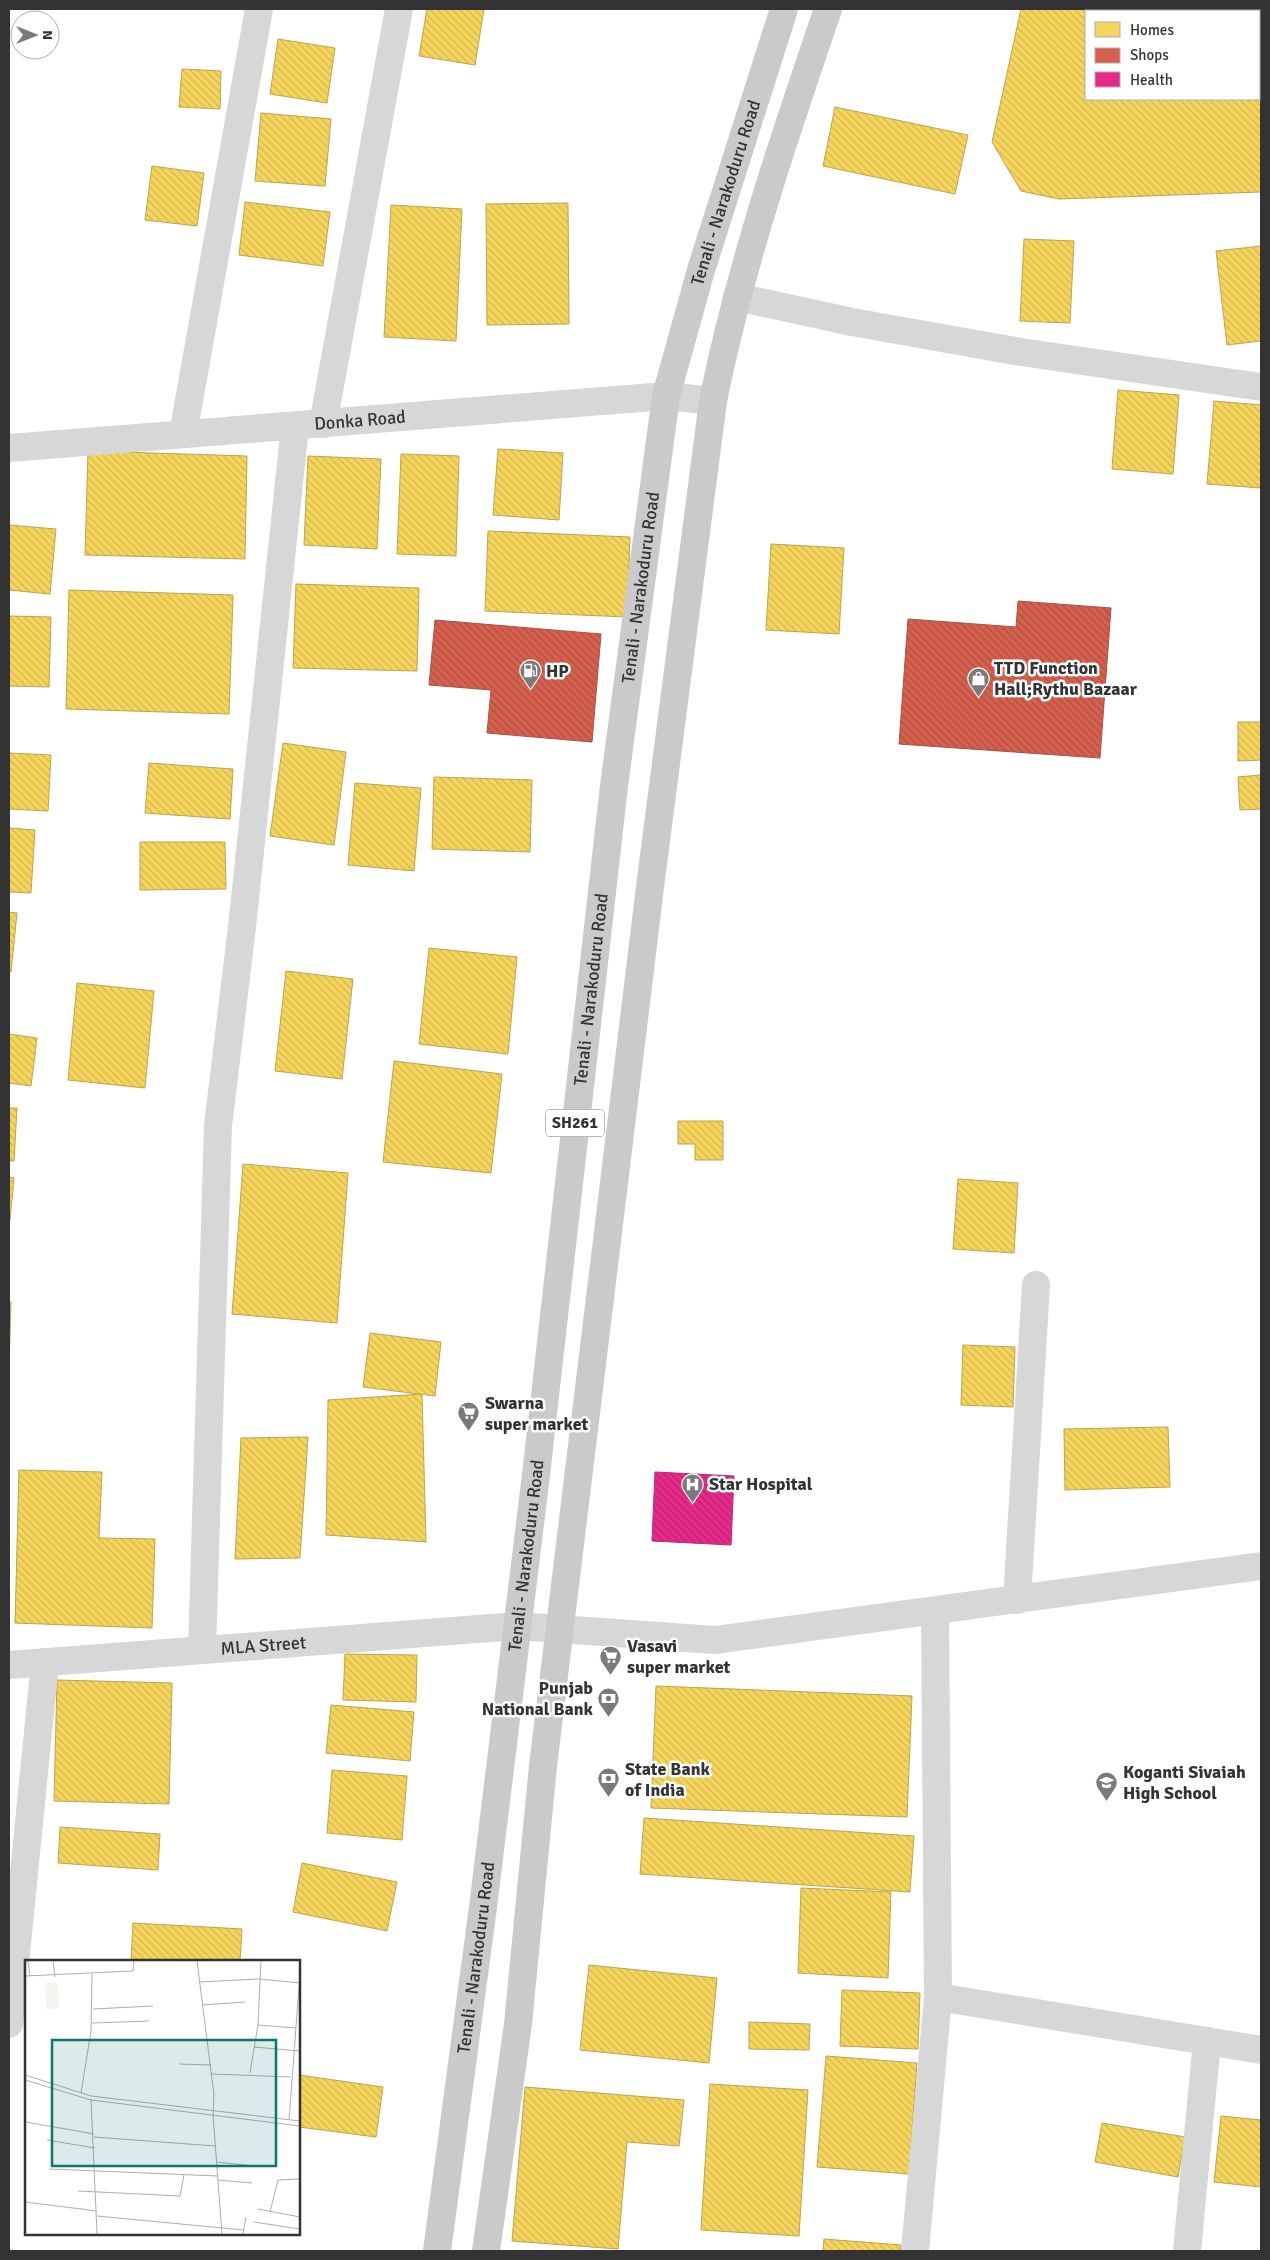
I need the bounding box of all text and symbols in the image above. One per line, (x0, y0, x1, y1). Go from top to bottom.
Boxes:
north arrow (10, 10, 60, 60)
legend (1085, 10, 1260, 100)
text: Homes (1130, 21, 1174, 39)
text: N (39, 30, 56, 40)
text: Shops (1130, 46, 1169, 64)
text: Health (1130, 71, 1173, 89)
street label: Tenali - Narakoduru Road (686, 97, 765, 288)
street label: Donka Road (313, 406, 406, 435)
street label: Tenali - Narakoduru Road (617, 490, 664, 685)
place label: TTD Function Hall;Rythu Bazaar (994, 657, 1138, 700)
fuel station icon: HP (518, 659, 542, 690)
place label: HP (546, 660, 569, 682)
shop icon: TTD Function Hall;Rythu Bazaar (966, 666, 990, 697)
street label: Tenali - Narakoduru Road (569, 892, 613, 1087)
road number: SH261 (546, 1110, 604, 1136)
place label: Swarna super market (485, 1392, 589, 1435)
supermarket icon: Swarna super market (457, 1401, 481, 1432)
street label: Tenali - Narakoduru Road (503, 1459, 549, 1653)
hospital icon: Star Hospital (681, 1472, 705, 1503)
place label: Star Hospital (709, 1473, 813, 1495)
street label: MLA Street (220, 1631, 307, 1660)
place label: Vasavi super market (627, 1635, 731, 1678)
supermarket icon: Vasavi super market (599, 1644, 623, 1675)
place label: Punjab National Bank (482, 1677, 594, 1720)
bank icon: Punjab National Bank (597, 1686, 621, 1717)
place label: State Bank of India (625, 1758, 711, 1801)
place label: Koganti Sivaiah High School (1123, 1761, 1246, 1804)
bank icon: State Bank of India (597, 1767, 621, 1798)
school or university icon: Koganti Sivaiah High School (1095, 1770, 1119, 1801)
street label: Tenali - Narakoduru Road (453, 1860, 499, 2055)
inset map (25, 1960, 300, 2235)

